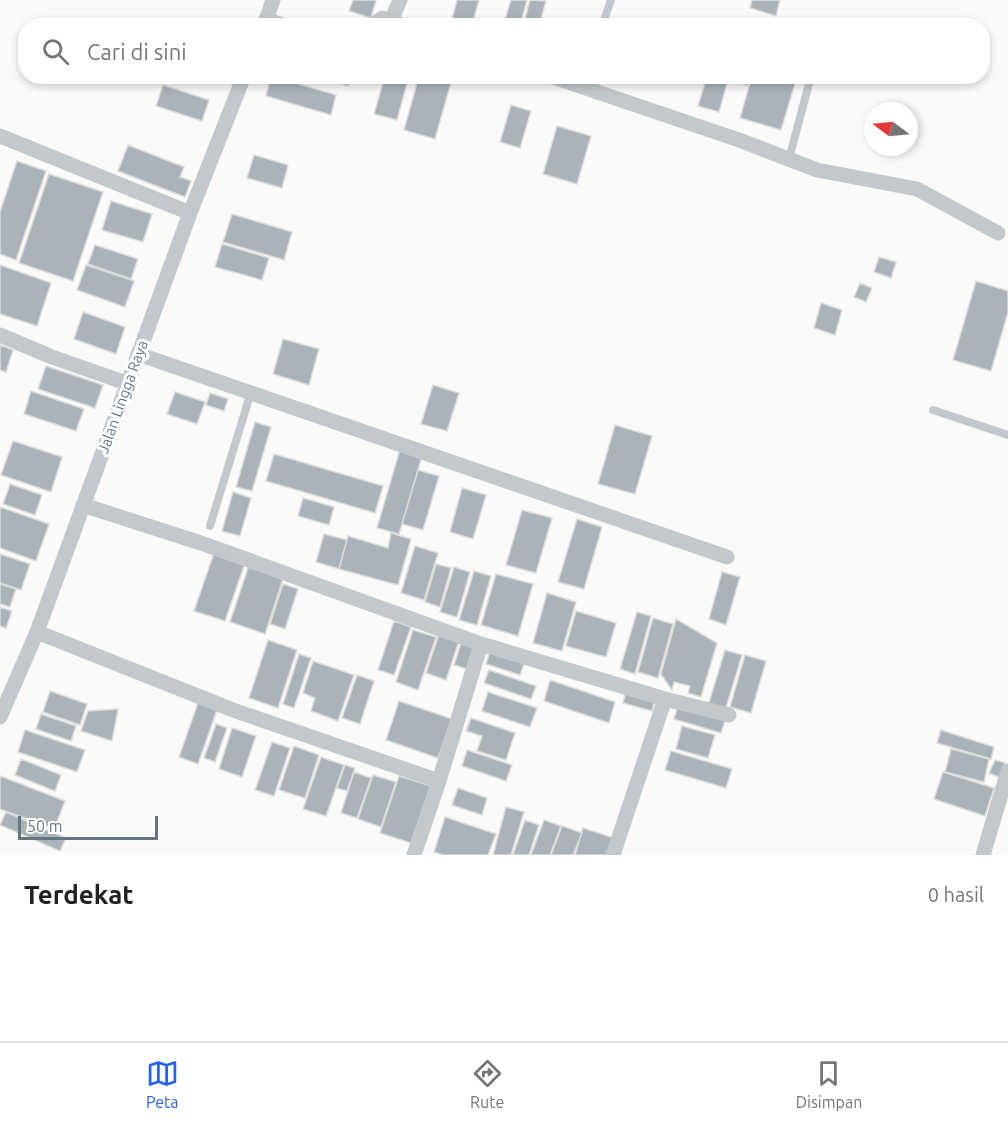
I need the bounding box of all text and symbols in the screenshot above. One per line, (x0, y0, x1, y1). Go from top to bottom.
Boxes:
search box (18, 18, 990, 84)
icon: search (39, 35, 72, 68)
text: Cari di sini (87, 39, 187, 64)
north arrow (864, 102, 918, 156)
street label: Jalan Lingga Raya (94, 338, 151, 456)
scale bar (18, 813, 158, 840)
text: 50 m (27, 817, 63, 835)
text: Terdekat (24, 880, 134, 909)
text: 0 hasil (928, 883, 984, 906)
tab: Peta (146, 1057, 179, 1111)
tab: Rute (470, 1057, 504, 1111)
tab: Disimpan (796, 1057, 862, 1111)

